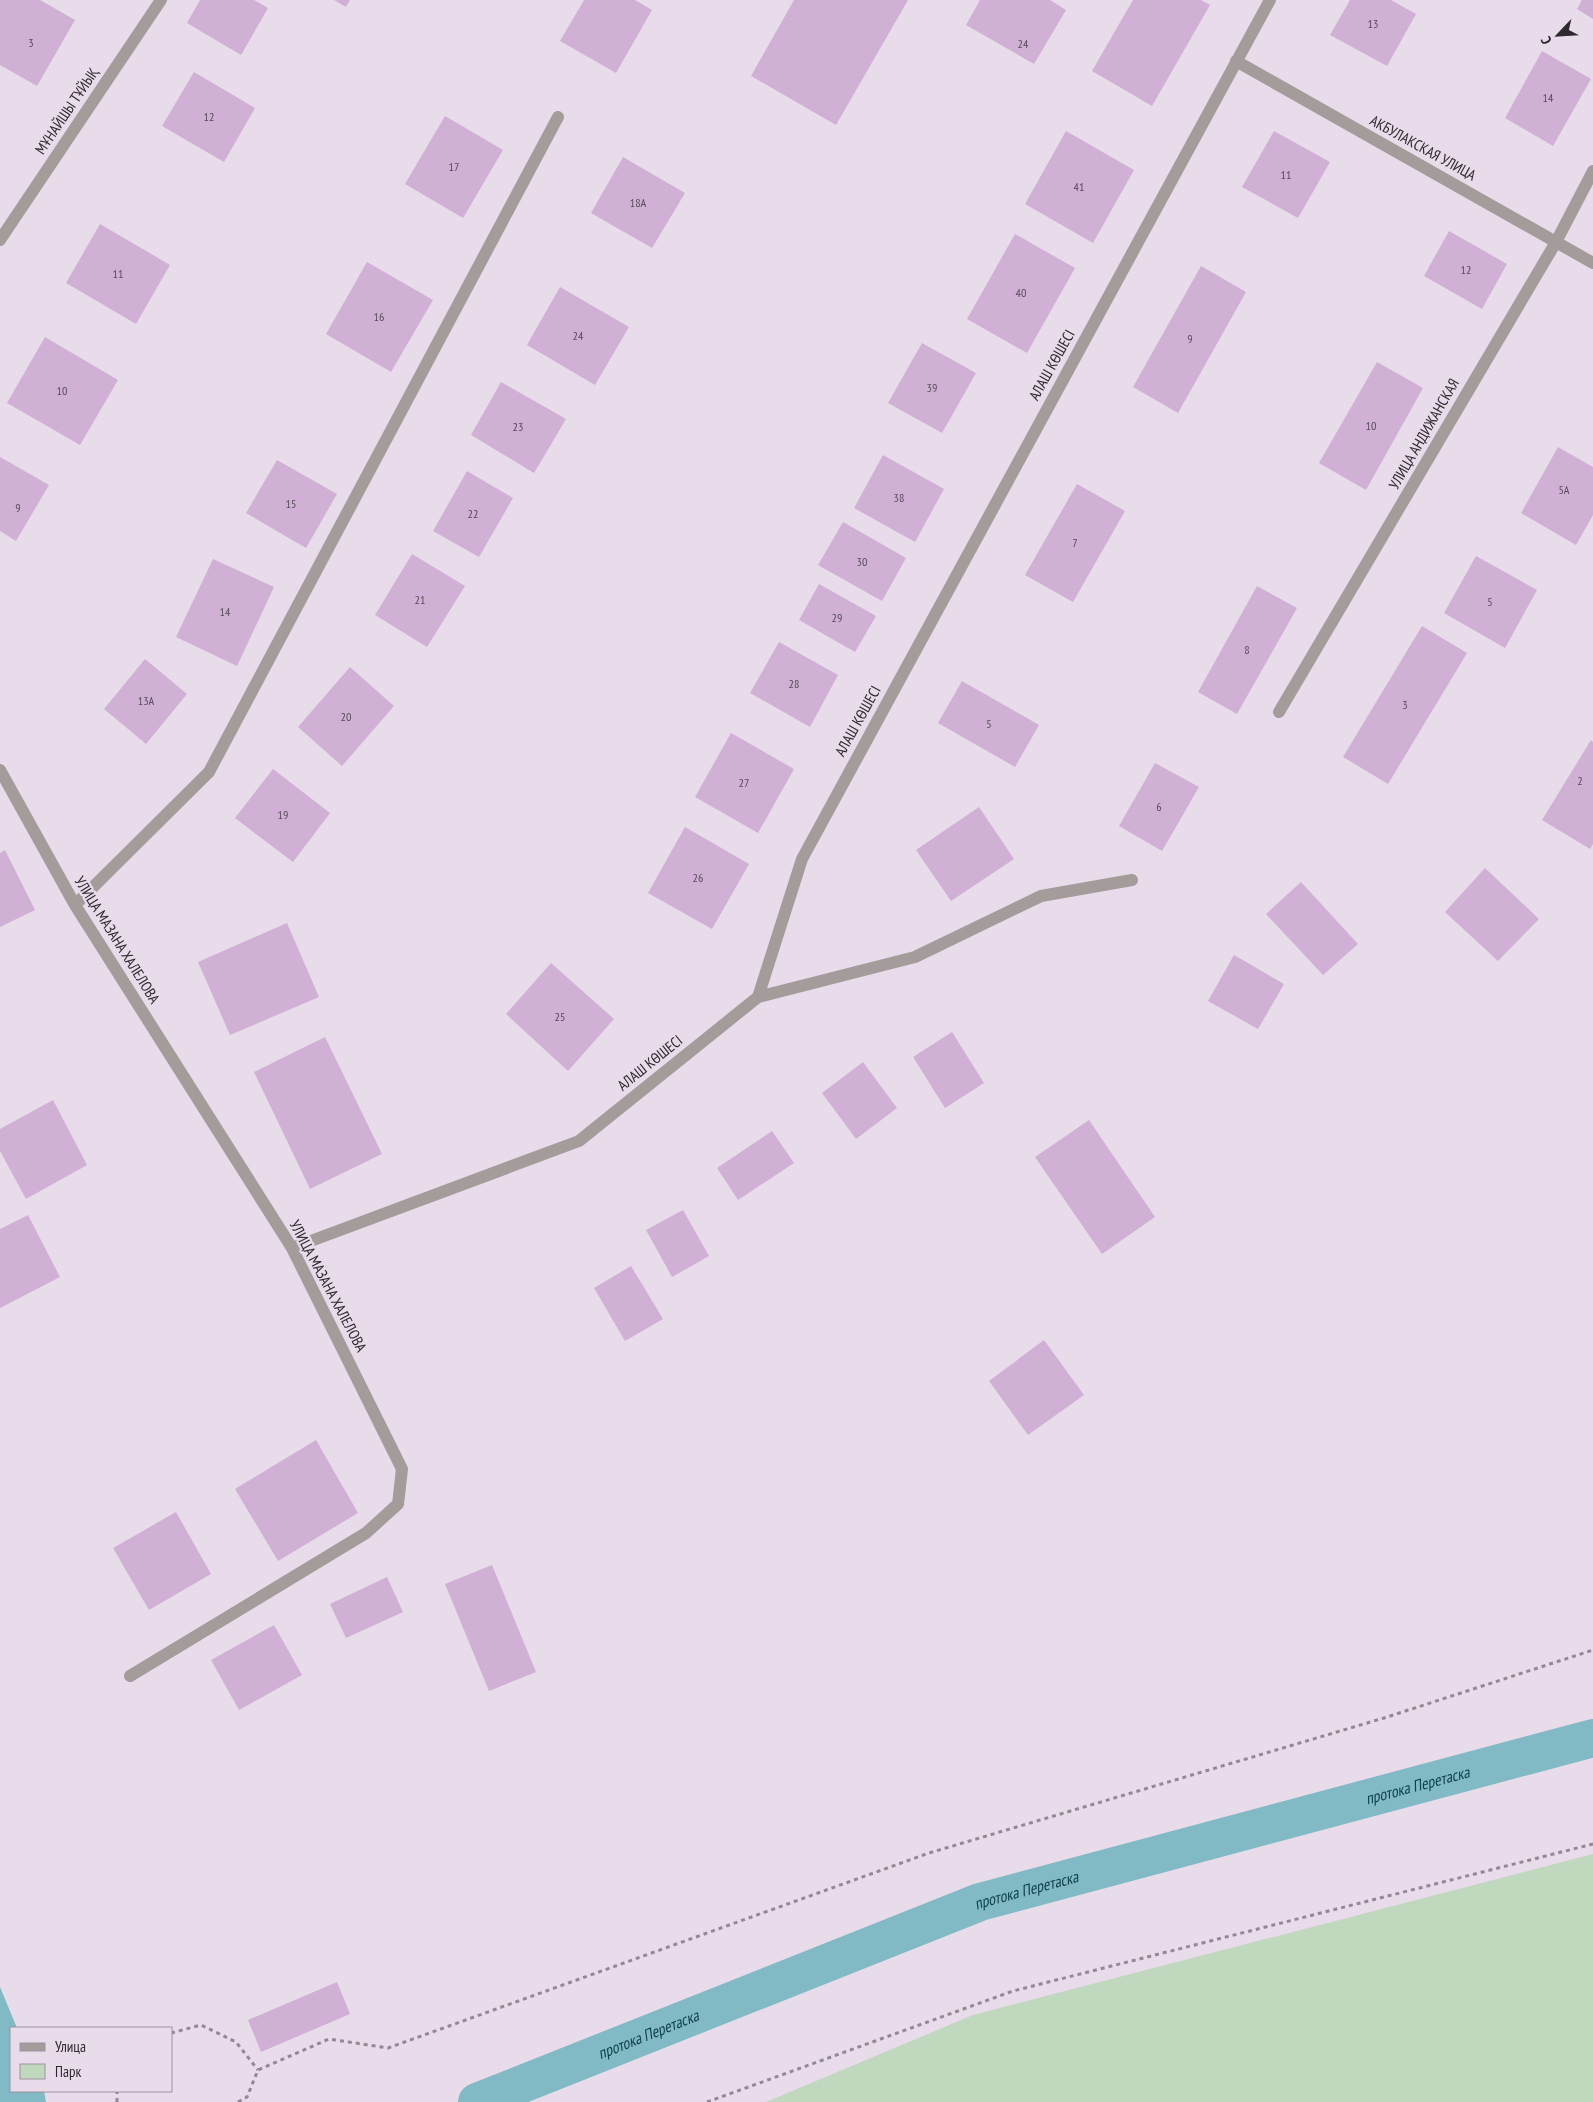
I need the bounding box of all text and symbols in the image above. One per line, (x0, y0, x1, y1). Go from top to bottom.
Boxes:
north arrow (1533, 10, 1583, 60)
house number: 13 (1368, 16, 1378, 31)
text: С (1536, 33, 1556, 47)
house number: 3 (28, 35, 34, 50)
house number: 24 (1018, 36, 1029, 51)
street label: МҰНАЙШЫ ТҰЙЫҚ (31, 63, 103, 158)
house number: 14 (1543, 90, 1554, 105)
house number: 12 (204, 109, 214, 124)
street label: АКБУЛАКСКАЯ УЛИЦА (1367, 111, 1480, 185)
house number: 17 (449, 159, 459, 174)
house number: 11 (1281, 167, 1291, 182)
house number: 41 (1074, 179, 1084, 194)
house number: 18А (630, 195, 647, 210)
house number: 12 (1461, 262, 1471, 277)
house number: 11 (113, 266, 123, 281)
house number: 40 (1016, 285, 1026, 300)
house number: 16 (374, 309, 384, 324)
street label: АЛАШ КӨШЕСІ (1024, 326, 1079, 403)
house number: 24 (573, 328, 584, 343)
house number: 9 (1187, 331, 1193, 346)
street label: УЛИЦА АНДИЖАНСКАЯ (1384, 375, 1463, 492)
house number: 39 (927, 380, 937, 395)
house number: 10 (57, 383, 67, 398)
house number: 10 (1366, 418, 1376, 433)
house number: 23 (513, 419, 523, 434)
house number: 5А (1558, 482, 1570, 497)
house number: 38 (894, 490, 904, 505)
house number: 15 (286, 496, 296, 511)
house number: 9 (15, 500, 21, 515)
house number: 22 (468, 506, 478, 521)
house number: 7 (1072, 535, 1078, 550)
house number: 30 (857, 554, 867, 569)
house number: 21 (415, 592, 425, 607)
house number: 5 (1487, 594, 1493, 609)
house number: 14 (220, 604, 231, 619)
house number: 29 (832, 610, 842, 625)
house number: 8 (1244, 642, 1250, 657)
house number: 28 (789, 676, 799, 691)
street label: АЛАШ КӨШЕСІ (830, 682, 885, 759)
house number: 13А (138, 693, 155, 708)
house number: 3 (1402, 697, 1408, 712)
house number: 20 (341, 709, 351, 724)
house number: 5 (986, 716, 992, 731)
house number: 2 (1577, 773, 1583, 788)
house number: 27 (739, 775, 749, 790)
house number: 6 (1156, 799, 1162, 814)
house number: 19 (278, 807, 288, 822)
house number: 26 (693, 870, 703, 885)
street label: УЛИЦА МАЗАНА ХАЛЕЛОВА (71, 873, 165, 1008)
house number: 25 (555, 1009, 565, 1024)
street label: АЛАШ КӨШЕСІ (613, 1031, 686, 1095)
street label: УЛИЦА МАЗАНА ХАЛЕЛОВА (286, 1217, 372, 1356)
water label: протока Перетаска (1363, 1761, 1473, 1808)
water label: протока Перетаска (971, 1866, 1082, 1913)
water label: протока Перетаска (595, 2004, 703, 2063)
legend (10, 2027, 172, 2092)
text: Улица (55, 2037, 86, 2056)
text: Парк (55, 2062, 81, 2081)

